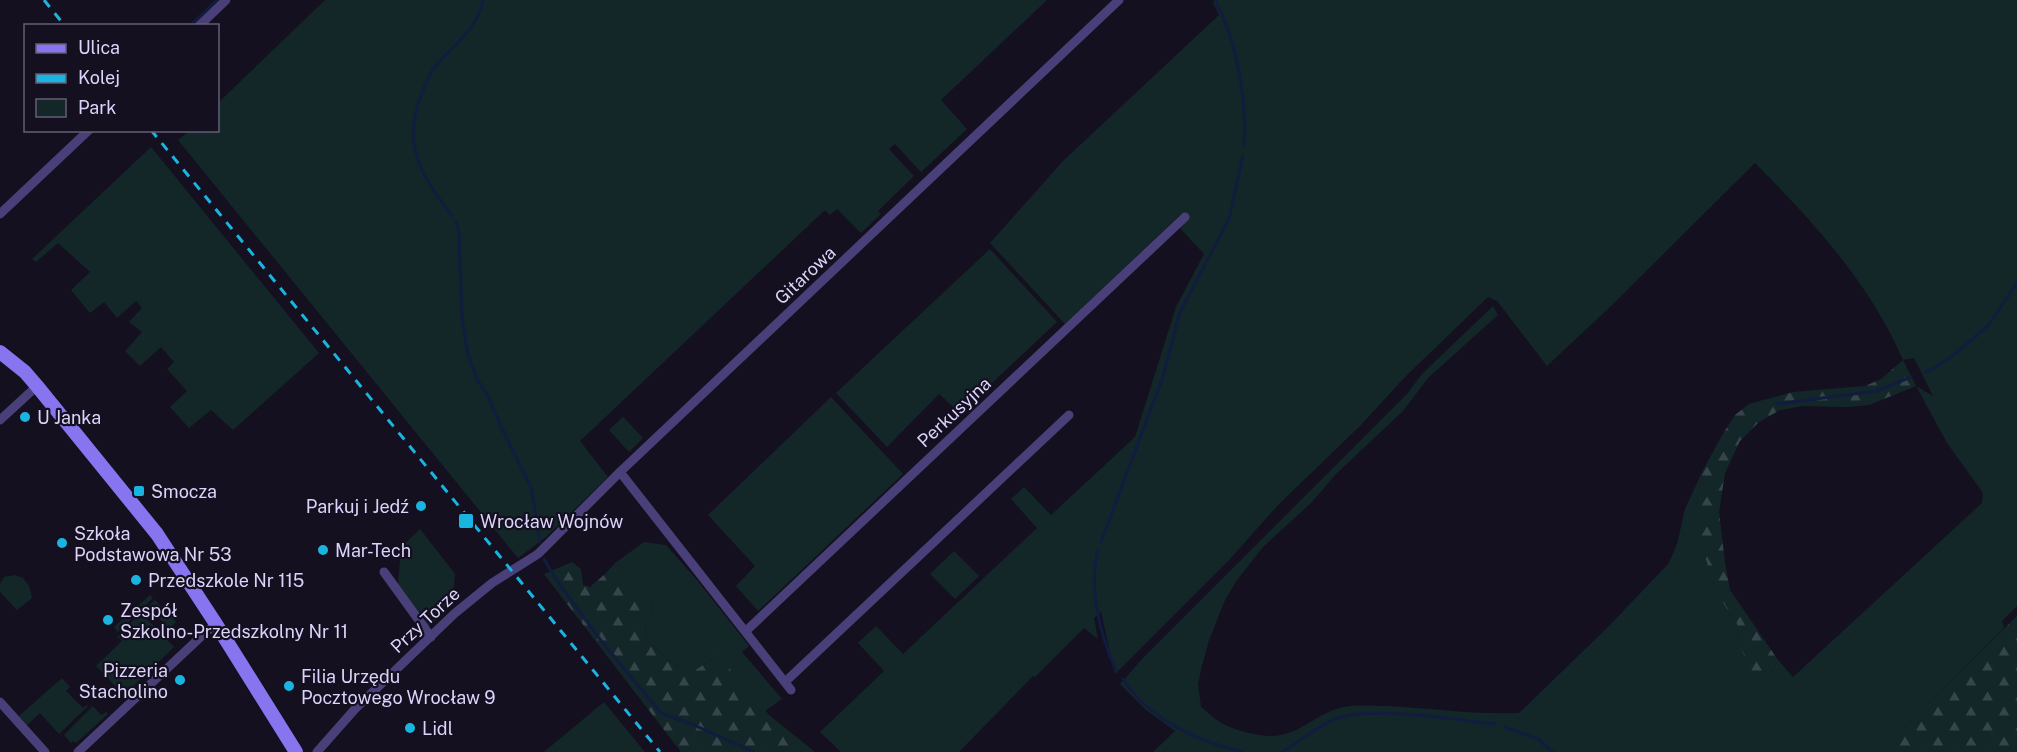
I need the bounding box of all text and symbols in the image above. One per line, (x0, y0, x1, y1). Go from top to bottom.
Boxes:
legend (24, 24, 219, 132)
text: Ulica (78, 37, 120, 58)
text: Kolej (78, 67, 120, 88)
text: Park (78, 97, 116, 118)
street label: Gitarowa (770, 242, 840, 308)
street label: Perkusyjna (913, 373, 995, 451)
place label: U Janka (37, 407, 101, 428)
marker: U Janka (18, 410, 32, 424)
place label: Smocza (151, 481, 217, 502)
marker: Smocza (132, 484, 146, 498)
place label: Parkuj i Jedź (306, 496, 409, 517)
marker: Parkuj i Jedź (414, 499, 428, 513)
place label: Wrocław Wojnów (480, 511, 623, 532)
marker: Wrocław Wojnów (457, 512, 475, 530)
place label: Szkoła Podstawowa Nr 53 (74, 523, 232, 565)
marker: Szkoła Podstawowa Nr 53 (55, 536, 69, 550)
place label: Mar-Tech (335, 540, 411, 561)
marker: Mar-Tech (316, 543, 330, 557)
place label: Przedszkole Nr 115 (148, 570, 304, 591)
marker: Przedszkole Nr 115 (129, 573, 143, 587)
street label: Przy Torze (386, 583, 464, 657)
place label: Zespół Szkolno-Przedszkolny Nr 11 (120, 600, 348, 642)
marker: Zespół Szkolno-Przedszkolny Nr 11 (101, 613, 115, 627)
place label: Pizzeria Stacholino (79, 660, 168, 702)
place label: Filia Urzędu Pocztowego Wrocław 9 (301, 666, 496, 708)
marker: Pizzeria Stacholino (173, 673, 187, 687)
marker: Filia Urzędu Pocztowego Wrocław 9 (282, 679, 296, 693)
place label: Lidl (422, 718, 453, 739)
marker: Lidl (403, 721, 417, 735)

